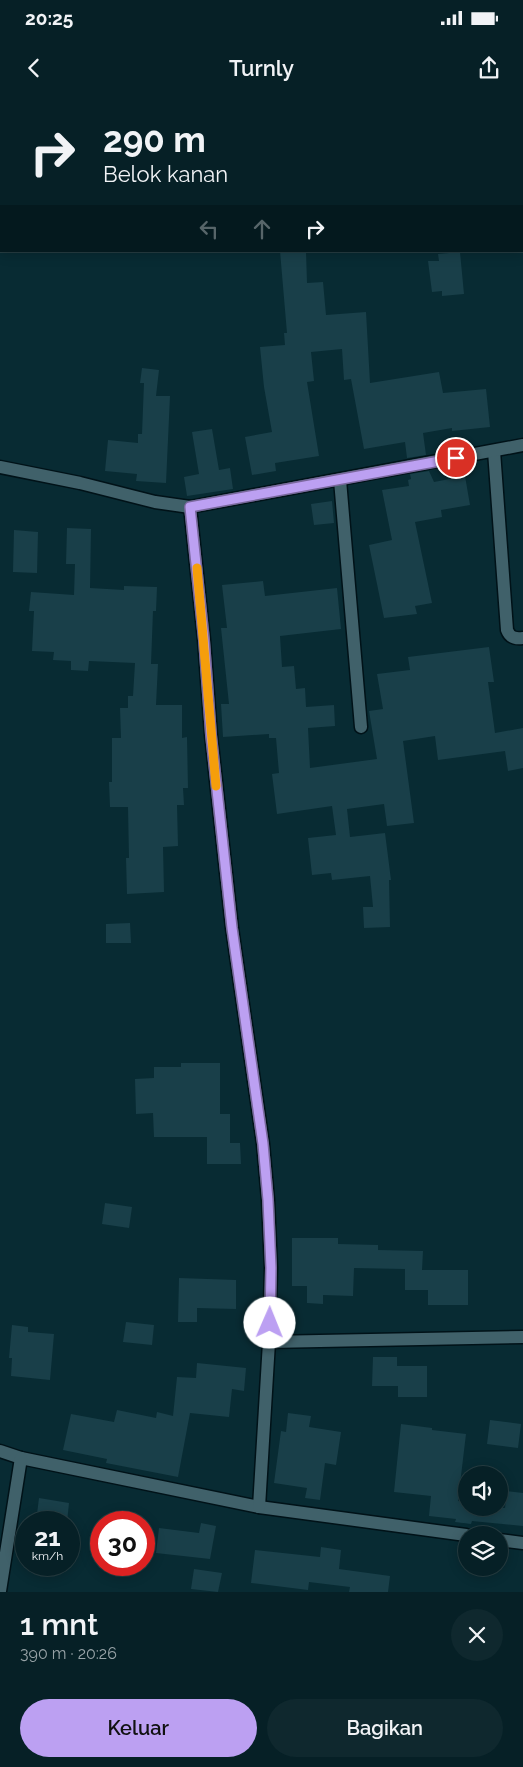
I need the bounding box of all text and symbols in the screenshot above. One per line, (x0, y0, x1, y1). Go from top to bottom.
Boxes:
text: 20:25 (25, 7, 73, 29)
icon: back (20, 54, 48, 82)
icon: share (475, 54, 503, 82)
text: Turnly (229, 55, 294, 81)
text: 290 m (103, 119, 206, 160)
icon: right (20, 120, 85, 185)
text: Belok kanan (103, 161, 228, 187)
icon: left (195, 215, 223, 243)
icon: ahead (248, 215, 276, 243)
icon: right (301, 215, 329, 243)
pin (435, 437, 477, 479)
icon: arrive (442, 444, 470, 472)
position arrow (243, 1296, 295, 1348)
map controls (458, 1466, 508, 1576)
button: sound (458, 1466, 508, 1516)
speed limit sign: 30 (90, 1511, 155, 1576)
text: 21 (34, 1522, 61, 1552)
button: layers (458, 1526, 508, 1576)
text: km/h (32, 1549, 63, 1563)
text: 1 mnt (20, 1607, 98, 1642)
button: close (451, 1609, 503, 1661)
text: 390 m · 20:26 (20, 1644, 117, 1663)
button: Keluar (20, 1699, 257, 1757)
button: Bagikan (267, 1699, 503, 1757)

